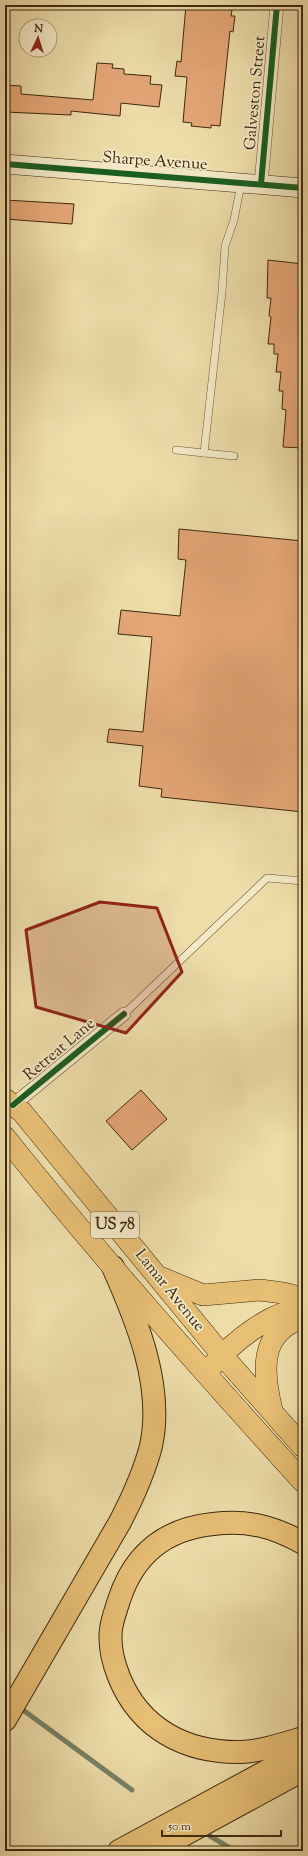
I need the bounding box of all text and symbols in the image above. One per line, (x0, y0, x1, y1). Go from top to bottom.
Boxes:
north arrow (18, 18, 58, 58)
text: N (33, 21, 44, 37)
street label: Galveston Street (240, 34, 273, 151)
street label: Sharpe Avenue (102, 147, 208, 177)
street label: Retreat Lane (19, 1013, 101, 1087)
road number: US 78 (91, 1212, 139, 1238)
street label: Lamar Avenue (129, 1245, 209, 1337)
scale bar (162, 1812, 281, 1838)
text: 50 m (167, 1818, 191, 1836)

